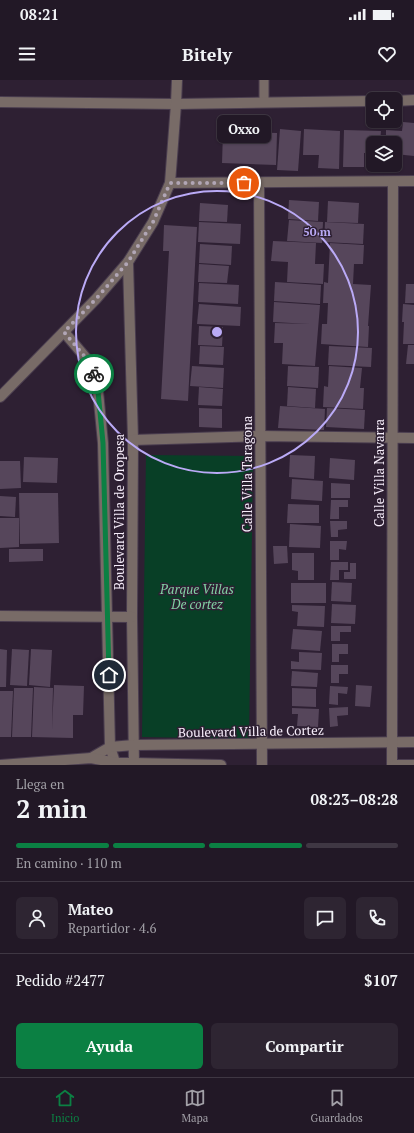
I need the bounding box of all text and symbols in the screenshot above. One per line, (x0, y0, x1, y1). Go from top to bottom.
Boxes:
text: 08:21 (20, 4, 59, 24)
text: Bitely (182, 42, 232, 66)
icon: menu (16, 43, 38, 65)
icon: heart (376, 43, 398, 65)
map controls (366, 92, 402, 172)
button: locate (366, 92, 402, 128)
callout: Oxxo (217, 115, 271, 143)
text: Oxxo (228, 120, 260, 138)
button: layers (366, 136, 402, 172)
pin (227, 166, 261, 200)
icon: bag (233, 172, 255, 194)
text: 50 m (303, 224, 331, 239)
centre of rings (210, 325, 224, 339)
courier (74, 354, 114, 394)
icon: bike (83, 363, 105, 385)
street label: Calle Villa Taragona (238, 415, 256, 532)
street label: Calle Villa Navarra (370, 418, 388, 527)
street label: Boulevard Villa de Oropesa (110, 433, 128, 590)
park label: Parque Villas De cortez (159, 580, 234, 613)
pin (92, 658, 126, 692)
icon: home (98, 664, 120, 686)
street label: Boulevard Villa de Cortez (178, 721, 324, 741)
text: Llega en (16, 775, 64, 793)
text: 08:23–08:28 (311, 789, 398, 809)
text: 2 min (16, 791, 87, 825)
text: En camino · 110 m (16, 854, 122, 872)
button: person (16, 897, 58, 939)
button: chat (304, 897, 346, 939)
button: phone (356, 897, 398, 939)
text: Mateo (68, 899, 113, 919)
text: Repartidor · 4.6 (68, 919, 157, 937)
text: Pedido #2477 (16, 970, 105, 990)
text: $107 (364, 970, 398, 990)
button: Ayuda (16, 1023, 203, 1069)
button: Compartir (211, 1023, 398, 1069)
tab: Inicio (51, 1087, 79, 1125)
tab: Mapa (182, 1087, 208, 1125)
tab: Guardados (311, 1087, 363, 1125)

